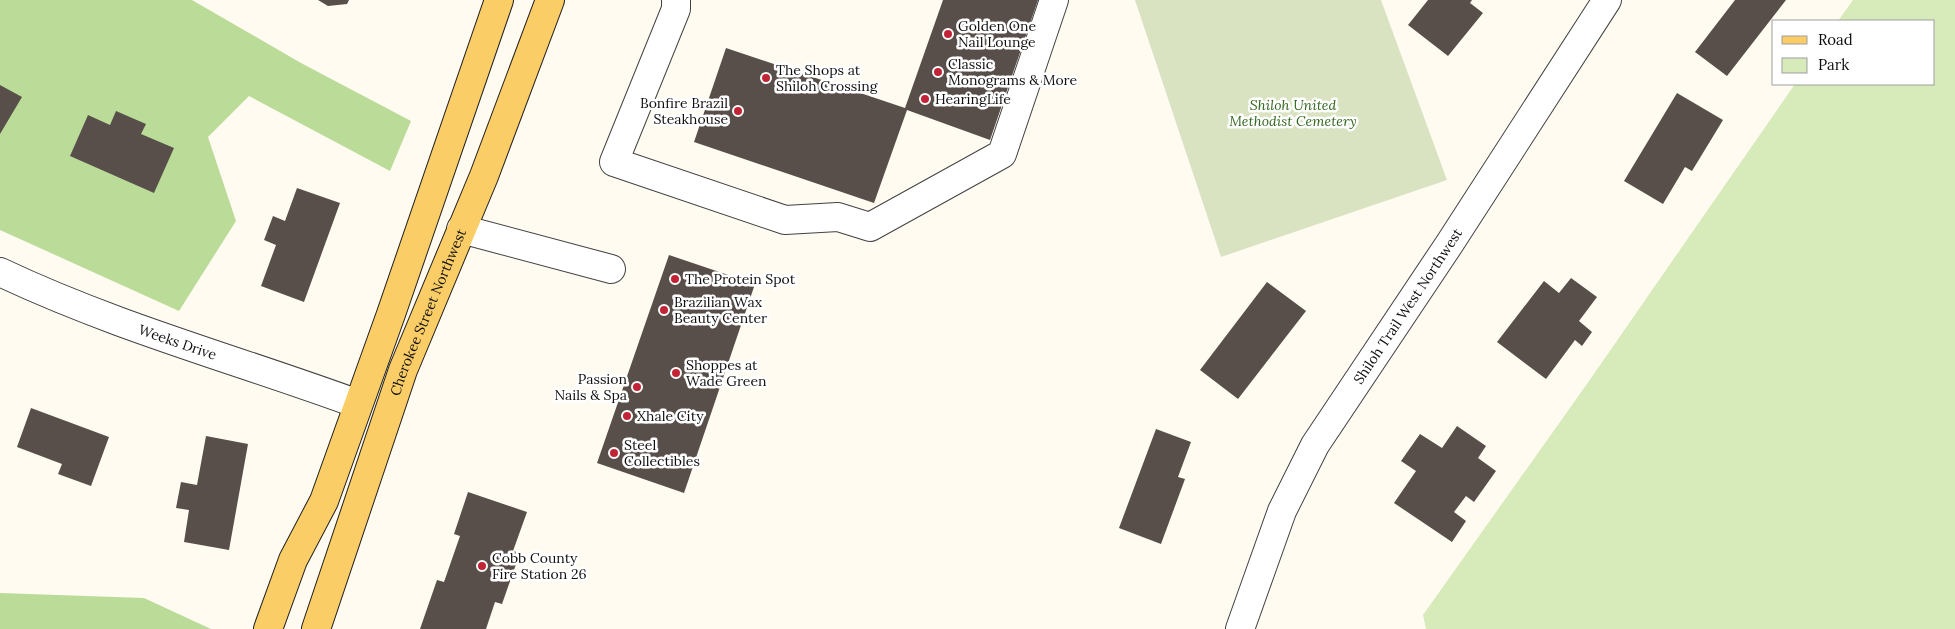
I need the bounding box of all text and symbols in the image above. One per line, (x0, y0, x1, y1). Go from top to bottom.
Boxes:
place label: Golden One Nail Lounge (958, 17, 1036, 51)
legend (1772, 20, 1935, 85)
marker: Golden One Nail Lounge (942, 28, 954, 40)
text: Road (1818, 30, 1853, 49)
place label: Classic Monograms & More (948, 55, 1078, 89)
text: Park (1818, 55, 1849, 74)
place label: The Shops at Shiloh Crossing (776, 61, 878, 95)
marker: Classic Monograms & More (932, 66, 944, 78)
marker: The Shops at Shiloh Crossing (760, 72, 772, 84)
place label: HearingLife (935, 90, 1011, 108)
marker: HearingLife (919, 93, 931, 105)
place label: Bonfire Brazil Steakhouse (640, 94, 728, 128)
park label: Shiloh United Methodist Cemetery (1229, 96, 1357, 130)
marker: Bonfire Brazil Steakhouse (732, 105, 744, 117)
street label: Shiloh Trail West Northwest (1349, 224, 1466, 387)
street label: Cherokee Street Northwest (386, 226, 470, 398)
place label: The Protein Spot (685, 270, 796, 288)
marker: The Protein Spot (669, 273, 681, 285)
place label: Brazilian Wax Beauty Center (674, 293, 767, 327)
marker: Brazilian Wax Beauty Center (658, 304, 670, 316)
street label: Weeks Drive (136, 320, 219, 364)
place label: Shoppes at Wade Green (686, 356, 767, 390)
marker: Shoppes at Wade Green (670, 367, 682, 379)
place label: Passion Nails & Spa (554, 370, 627, 404)
marker: Passion Nails & Spa (631, 381, 643, 393)
place label: Xhale City (637, 407, 704, 425)
marker: Xhale City (621, 410, 633, 422)
place label: Steel Collectibles (624, 436, 700, 470)
marker: Steel Collectibles (608, 447, 620, 459)
place label: Cobb County Fire Station 26 (492, 549, 587, 583)
marker: Cobb County Fire Station 26 (476, 560, 488, 572)

